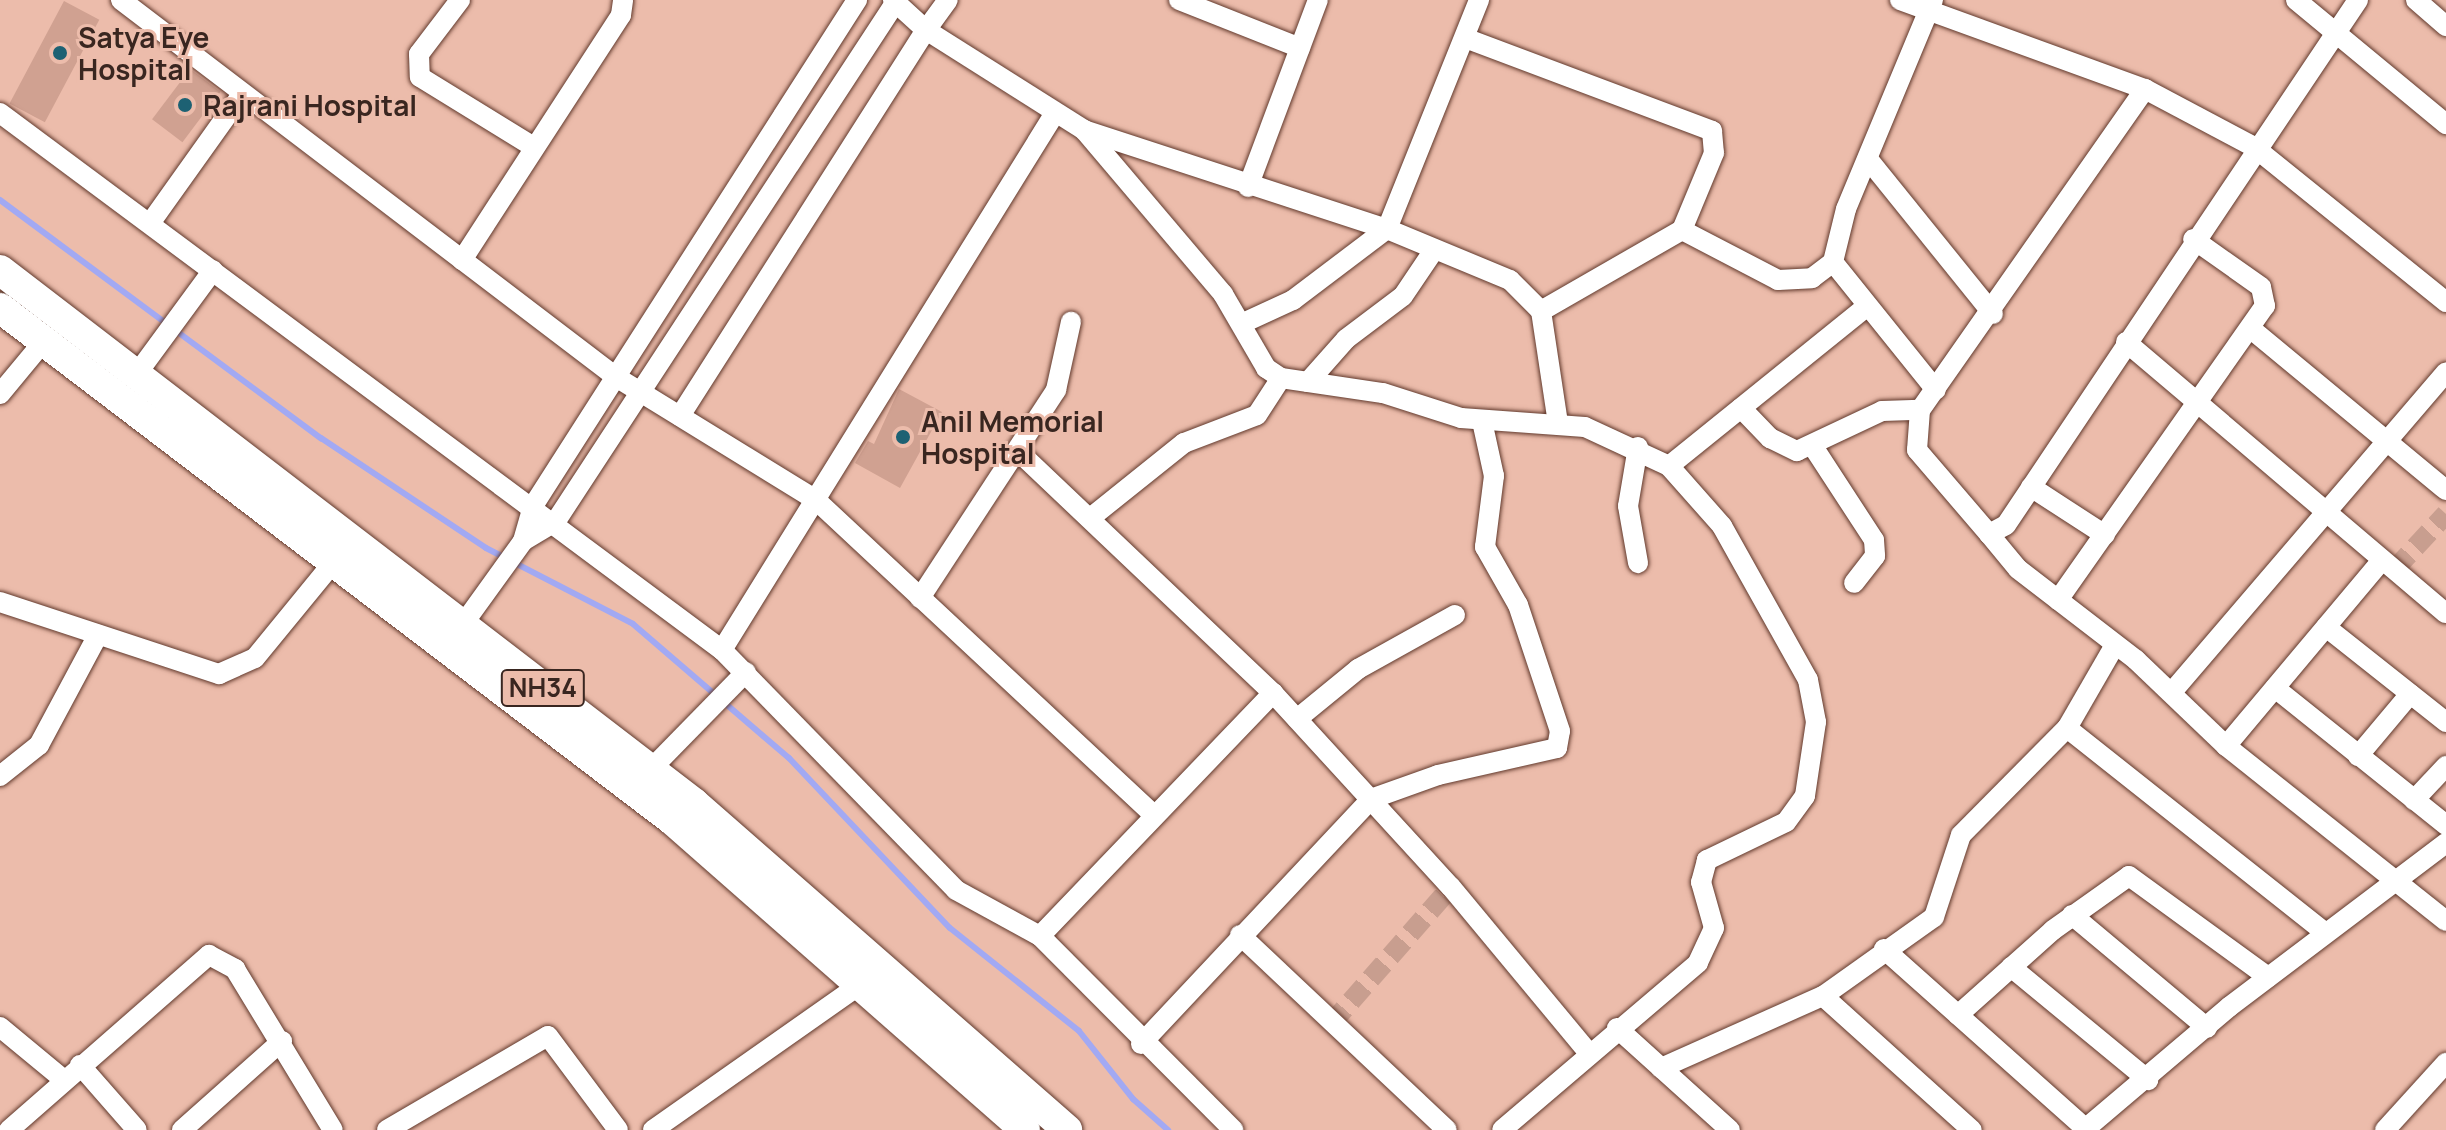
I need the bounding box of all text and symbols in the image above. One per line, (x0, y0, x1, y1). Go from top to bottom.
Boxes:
place label: Satya Eye Hospital (78, 20, 209, 86)
marker: Satya Eye Hospital (49, 42, 71, 64)
place label: Rajrani Hospital (203, 88, 417, 122)
marker: Rajrani Hospital (174, 94, 196, 116)
place label: Anil Memorial Hospital (921, 404, 1104, 470)
marker: Anil Memorial Hospital (892, 426, 914, 448)
road number: NH34 (499, 666, 587, 710)

